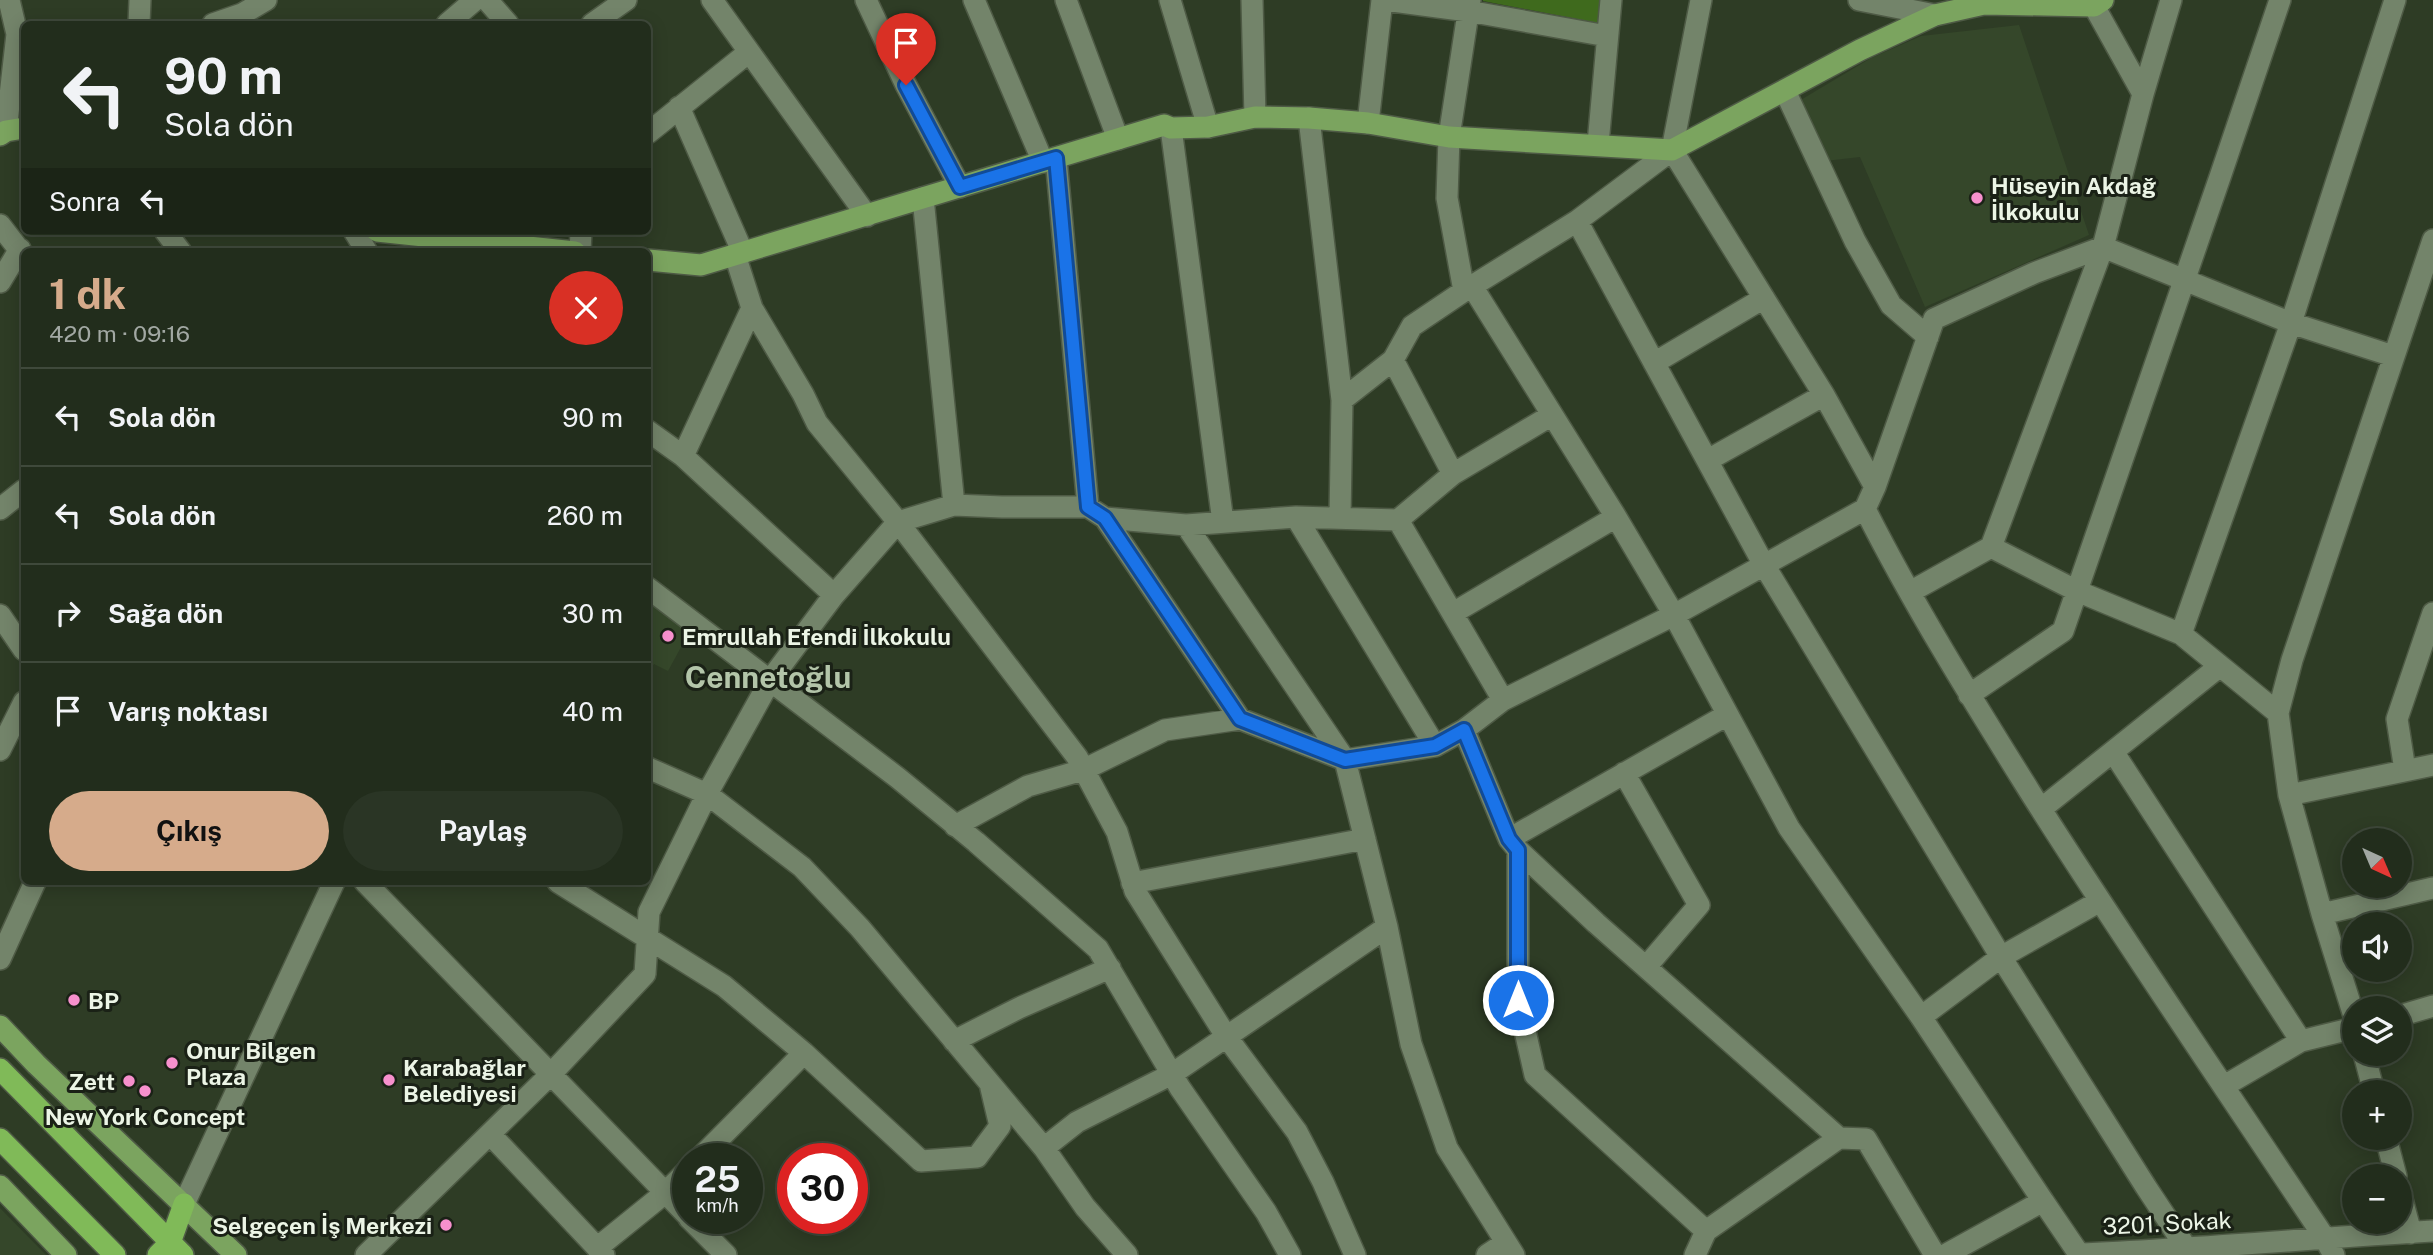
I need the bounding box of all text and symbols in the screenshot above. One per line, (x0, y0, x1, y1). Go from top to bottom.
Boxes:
pin (876, 13, 936, 85)
icon: arrive (887, 24, 925, 62)
text: 90 m (164, 47, 283, 105)
icon: left (49, 49, 140, 140)
text: Sola dön (164, 106, 294, 143)
place label: Hüseyin Akdağ İlkokulu (1991, 172, 2156, 225)
icon: left (134, 182, 172, 220)
text: Sonra (49, 186, 120, 217)
marker: Hüseyin Akdağ İlkokulu (1969, 190, 1985, 206)
text: 1 dk (49, 269, 126, 318)
button: close (549, 271, 623, 345)
text: 420 m · 09:16 (49, 320, 190, 347)
icon: left (49, 398, 87, 436)
text: Sola dön (108, 402, 216, 433)
text: 90 m (562, 402, 623, 433)
icon: left (49, 496, 87, 534)
text: Sola dön (108, 500, 216, 531)
text: 260 m (547, 500, 623, 531)
icon: right (49, 594, 87, 632)
text: Sağa dön (108, 598, 223, 629)
text: 30 m (562, 598, 623, 629)
place label: Emrullah Efendi İlkokulu (682, 623, 951, 650)
marker: Emrullah Efendi İlkokulu (660, 628, 676, 644)
district label: Cennetoğlu (685, 659, 851, 695)
icon: arrive (49, 692, 87, 730)
text: Varış noktası (108, 696, 268, 727)
text: 40 m (562, 696, 623, 727)
button: Çıkış (49, 791, 329, 871)
button: Paylaş (343, 791, 623, 871)
north arrow (2342, 828, 2412, 898)
map controls (2342, 828, 2412, 1234)
button: sound (2342, 912, 2412, 982)
position arrow (1481, 963, 1555, 1037)
place label: BP (88, 987, 119, 1014)
marker: BP (66, 992, 82, 1008)
button: layers (2342, 996, 2412, 1066)
place label: Onur Bilgen Plaza (186, 1037, 316, 1090)
place label: Karabağlar Belediyesi (403, 1054, 526, 1107)
marker: Onur Bilgen Plaza (164, 1055, 180, 1071)
place label: Zett (69, 1068, 115, 1095)
marker: Karabağlar Belediyesi (381, 1072, 397, 1088)
marker: Zett (121, 1073, 137, 1089)
button: + (2342, 1080, 2412, 1150)
marker: New York Concept (137, 1083, 153, 1099)
place label: New York Concept (45, 1103, 245, 1130)
speed limit sign: 30 (777, 1143, 868, 1234)
text: 25 (695, 1159, 740, 1200)
button: − (2342, 1164, 2412, 1234)
text: km/h (696, 1195, 739, 1216)
street label: 3201. Sokak (2102, 1206, 2232, 1240)
place label: Selgeçen İş Merkezi (212, 1212, 432, 1239)
marker: Selgeçen İş Merkezi (438, 1217, 454, 1233)

